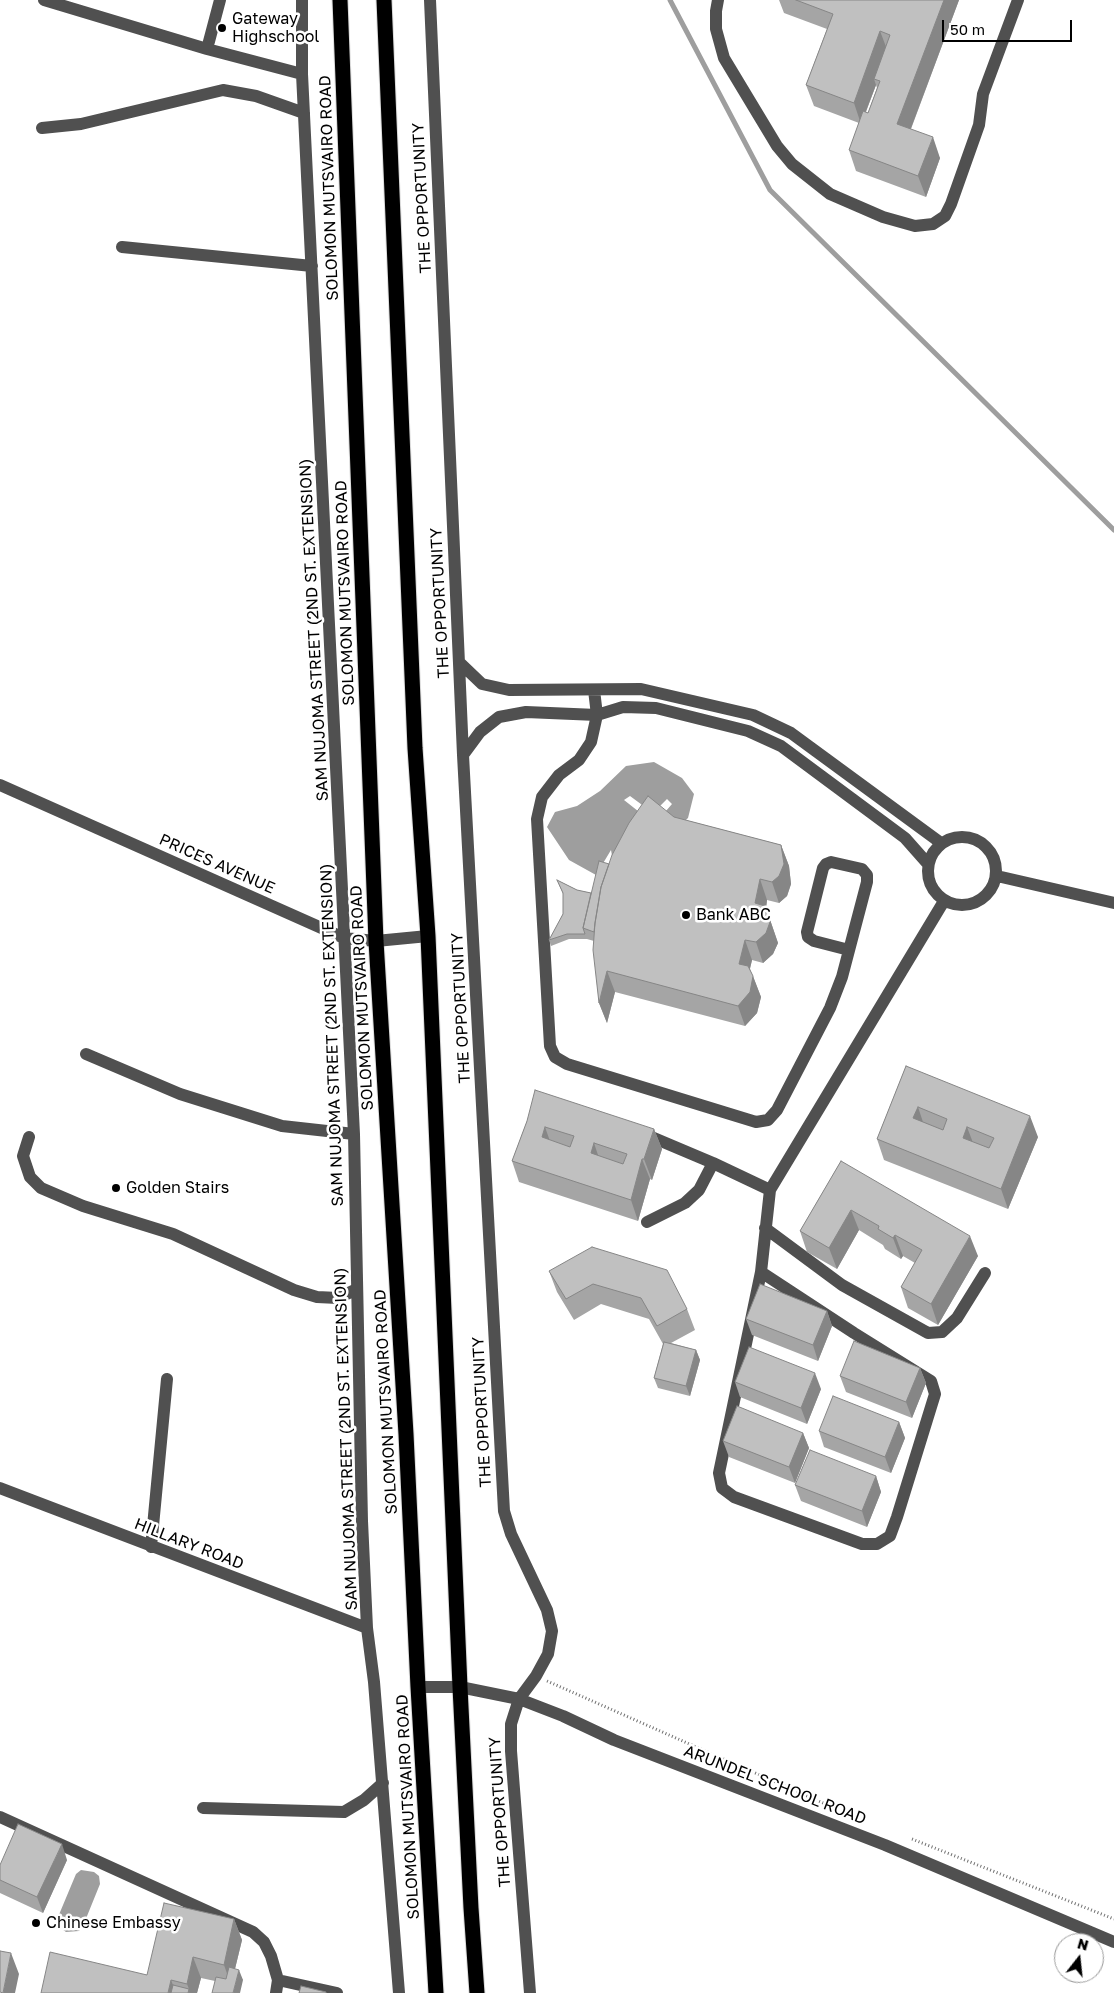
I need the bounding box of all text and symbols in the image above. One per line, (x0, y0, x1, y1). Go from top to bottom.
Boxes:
place label: Gateway Highschool (232, 9, 319, 47)
scale bar (944, 10, 1074, 42)
text: 50 m (950, 20, 985, 38)
marker: Gateway Highschool (216, 22, 228, 34)
street label: SOLOMON MUTSVAIRO ROAD (315, 75, 343, 301)
street label: THE OPPORTUNITY (408, 122, 436, 274)
street label: SAM NUJOMA STREET (2ND ST. EXTENSION) (295, 458, 333, 802)
street label: SOLOMON MUTSVAIRO ROAD (331, 480, 359, 706)
street label: THE OPPORTUNITY (426, 527, 454, 679)
street label: PRICES AVENUE (156, 830, 278, 898)
street label: SAM NUJOMA STREET (2ND ST. EXTENSION) (316, 863, 348, 1207)
street label: SOLOMON MUTSVAIRO ROAD (347, 885, 377, 1111)
place label: Bank ABC (696, 905, 771, 925)
marker: Bank ABC (680, 909, 692, 921)
street label: THE OPPORTUNITY (447, 932, 475, 1084)
place label: Golden Stairs (126, 1178, 229, 1198)
marker: Golden Stairs (110, 1182, 122, 1194)
street label: SAM NUJOMA STREET (2ND ST. EXTENSION) (330, 1267, 362, 1611)
street label: SOLOMON MUTSVAIRO ROAD (371, 1289, 401, 1515)
street label: THE OPPORTUNITY (468, 1336, 496, 1488)
street label: HILLARY ROAD (132, 1514, 246, 1574)
street label: SOLOMON MUTSVAIRO ROAD (393, 1694, 423, 1920)
street label: THE OPPORTUNITY (485, 1736, 515, 1888)
street label: ARUNDEL SCHOOL ROAD (681, 1741, 869, 1829)
place label: Chinese Embassy (46, 1913, 181, 1933)
marker: Chinese Embassy (30, 1917, 42, 1929)
north arrow (1054, 1933, 1104, 1983)
text: N (1076, 1934, 1090, 1954)

